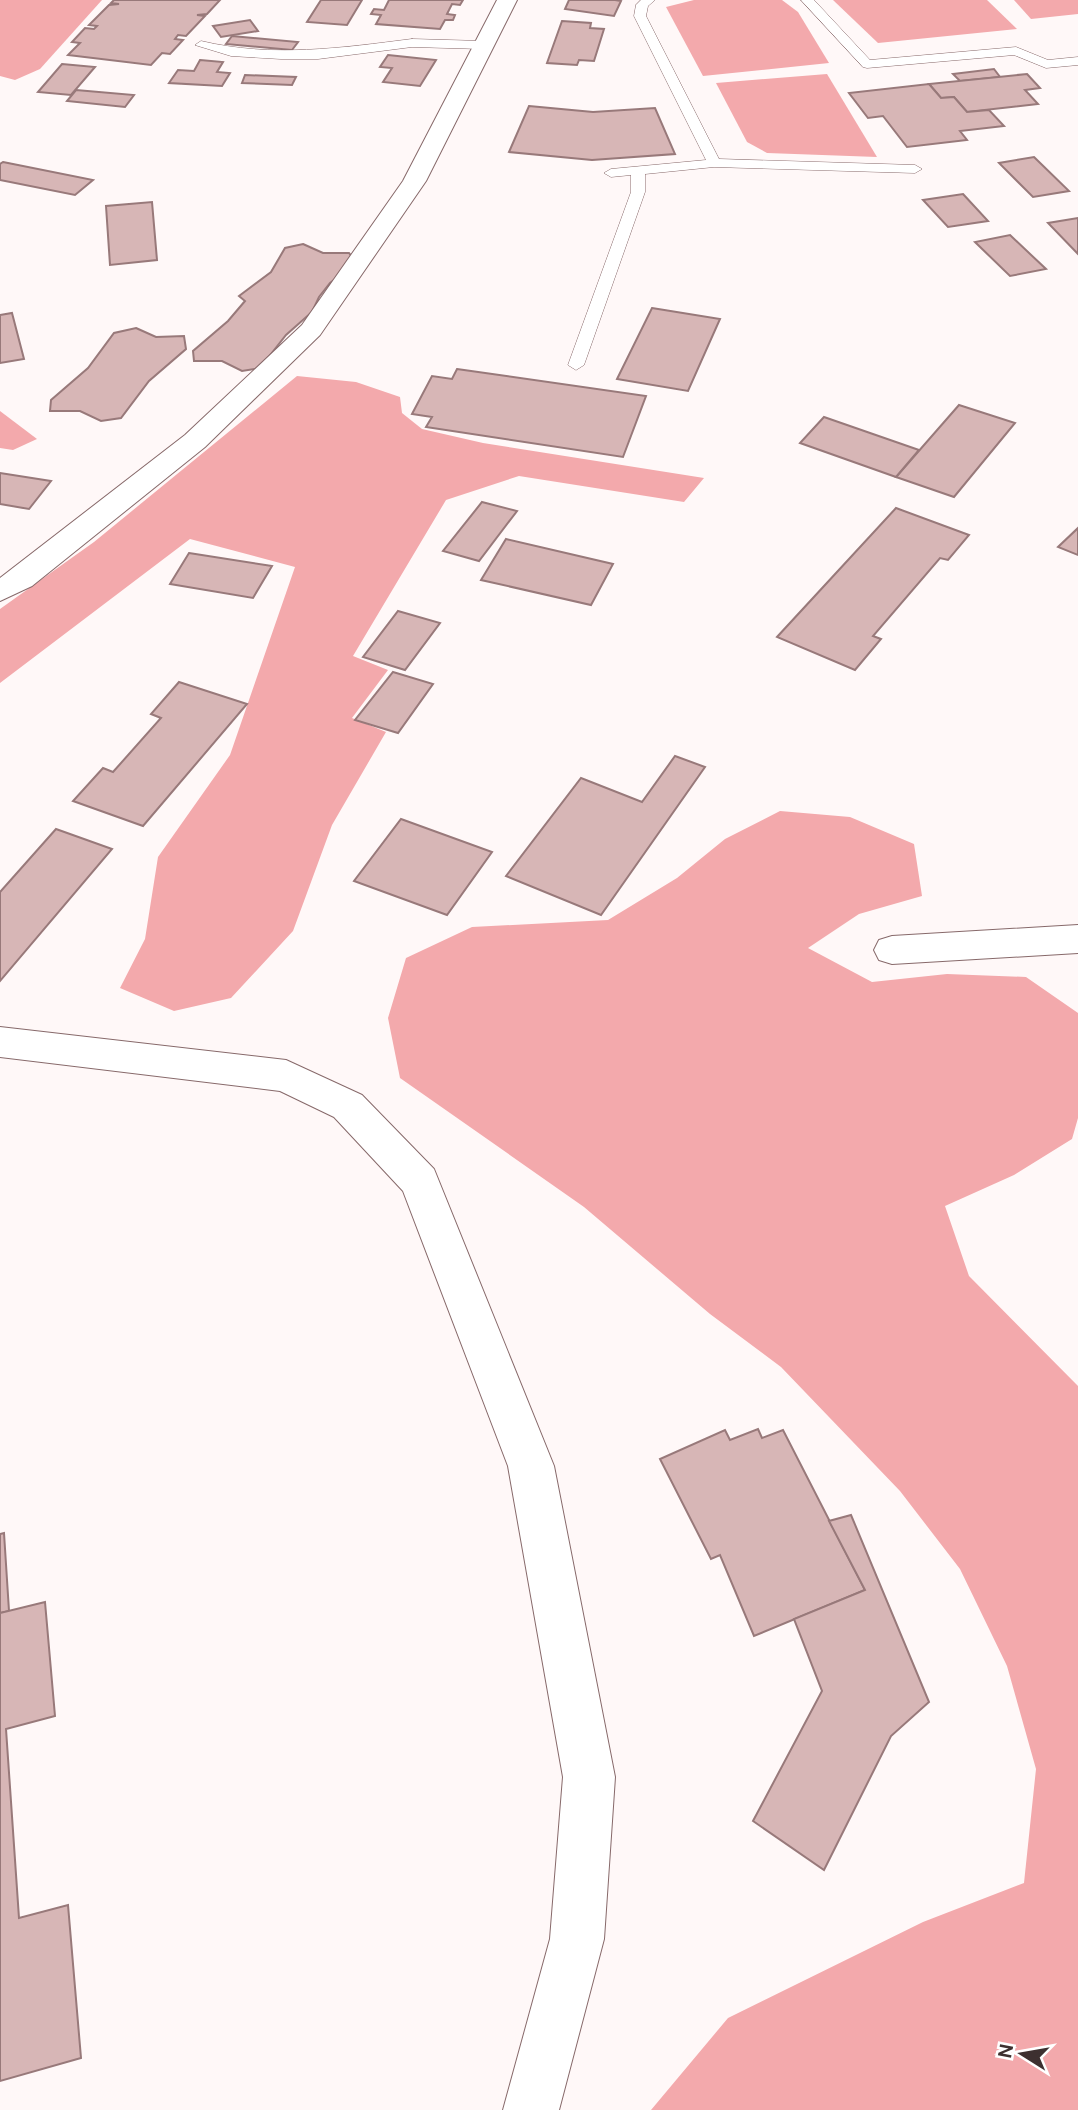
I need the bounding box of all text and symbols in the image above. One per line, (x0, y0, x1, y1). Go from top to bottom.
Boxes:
north arrow (987, 2019, 1057, 2089)
text: N (992, 2042, 1019, 2060)

